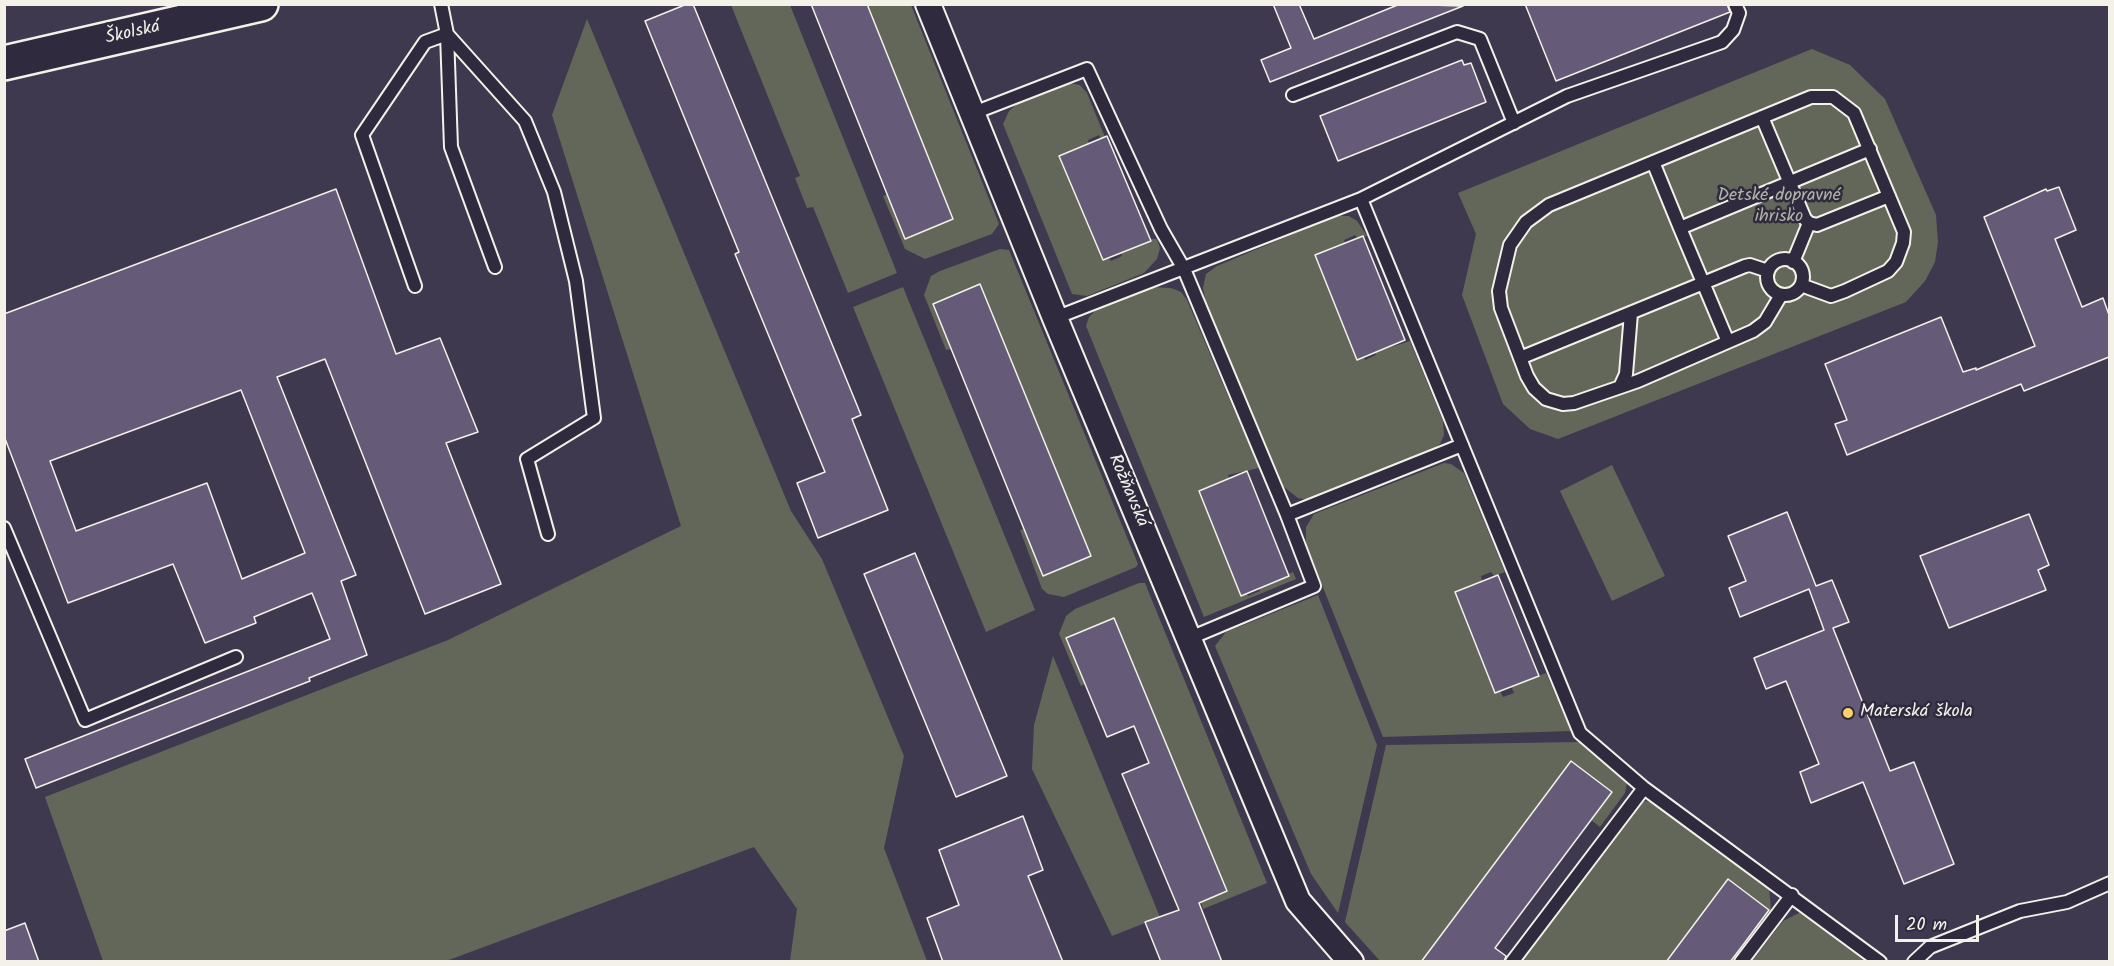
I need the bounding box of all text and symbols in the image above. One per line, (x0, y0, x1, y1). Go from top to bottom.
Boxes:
street label: Školská (104, 17, 162, 51)
park label: Detské dopravné ihrisko (1717, 186, 1841, 228)
street label: Rožňavská (1102, 451, 1152, 531)
place label: Materská škola (1860, 702, 1973, 724)
marker: Materská škola (1841, 706, 1855, 720)
scale bar (1898, 903, 1982, 941)
text: 20 m (1906, 911, 1947, 940)

